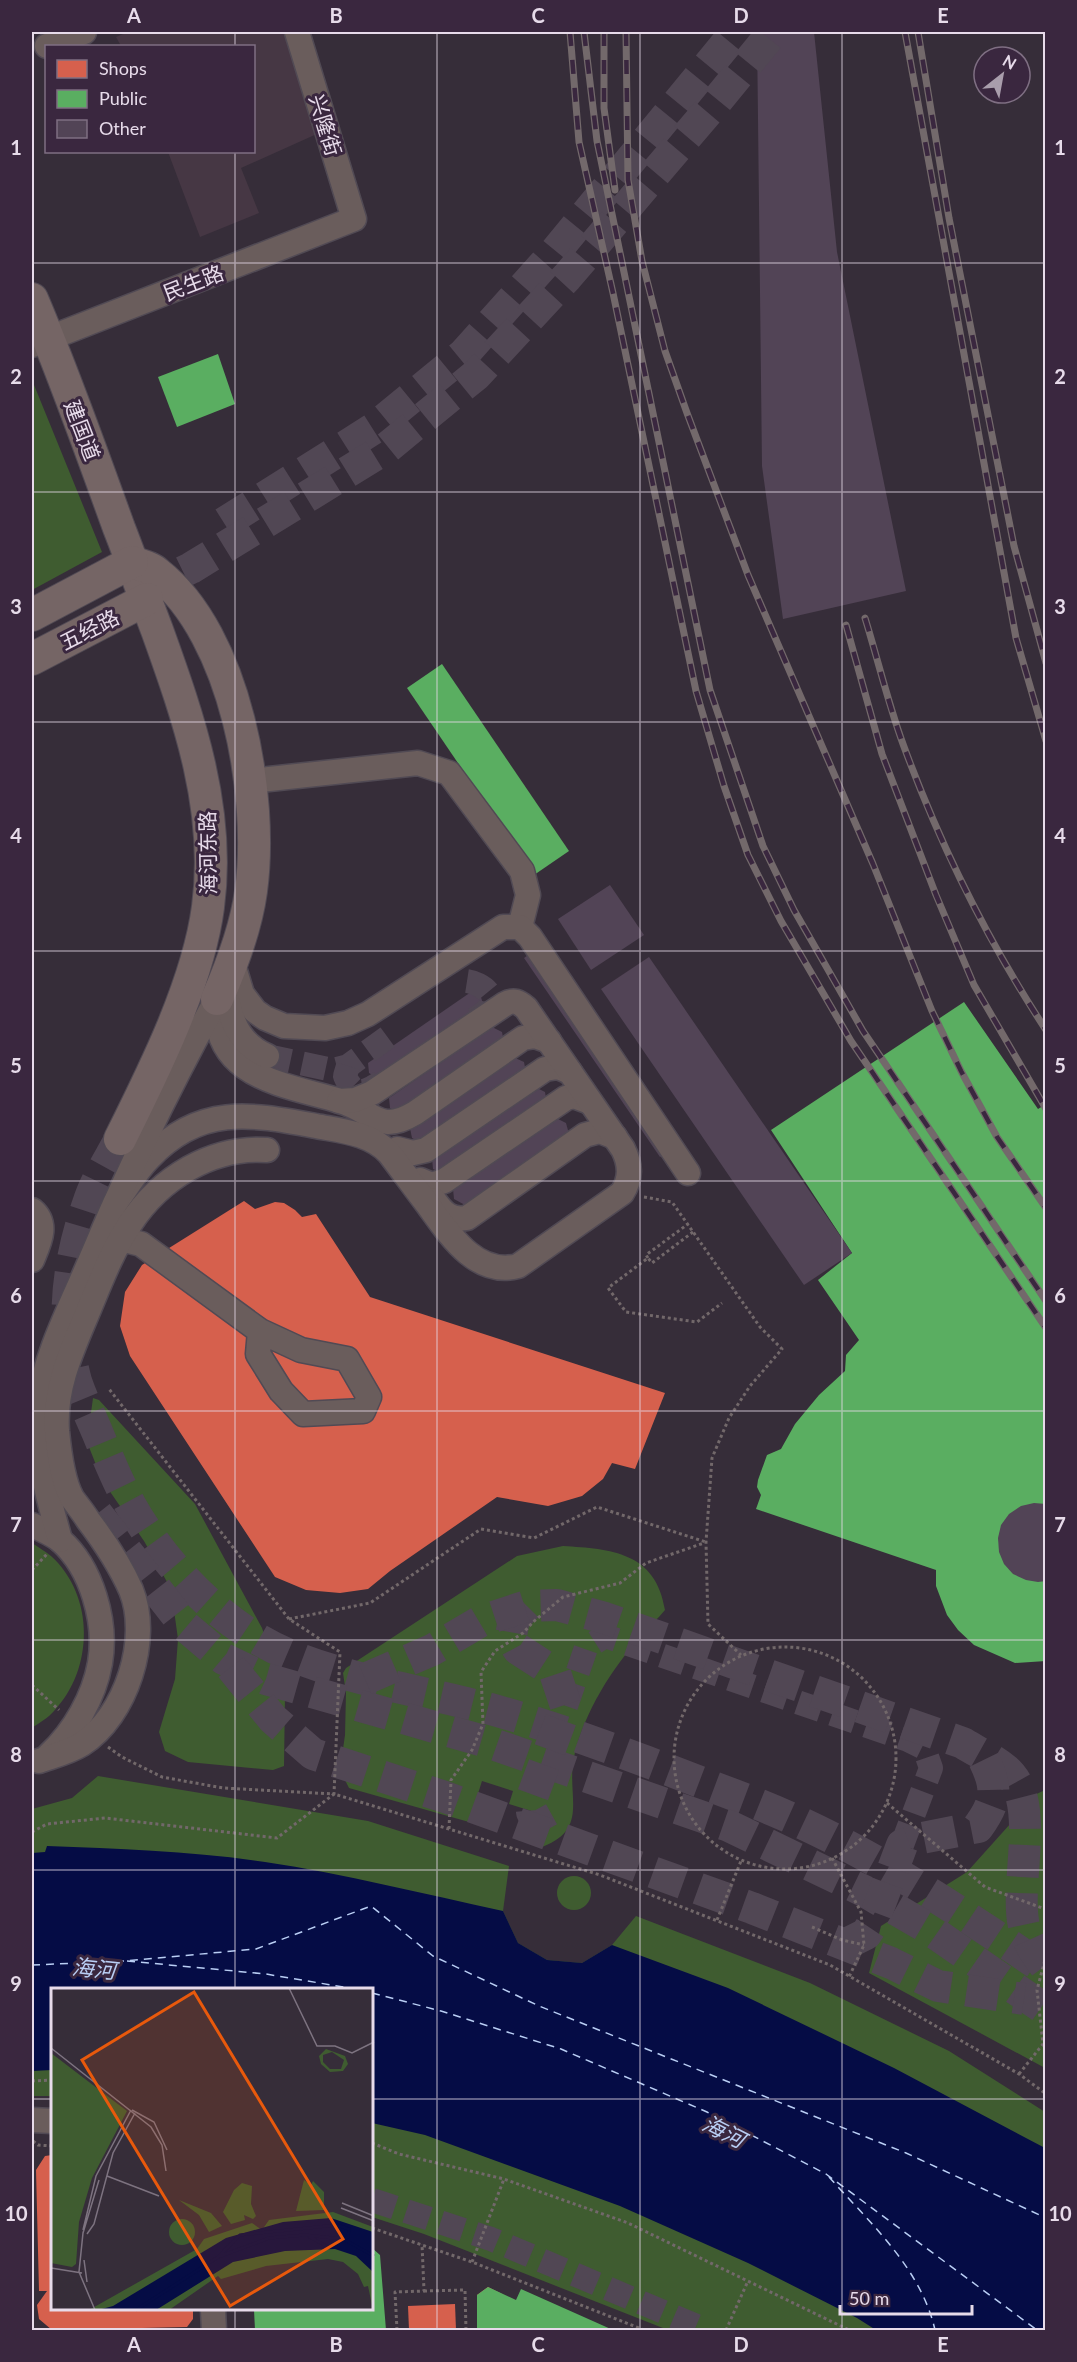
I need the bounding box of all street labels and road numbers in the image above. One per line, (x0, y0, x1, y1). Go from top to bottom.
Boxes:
street label: 兴隆街 (305, 91, 347, 159)
street label: 民生路 (159, 259, 227, 305)
street label: 建国道 (60, 396, 106, 464)
street label: 五经路 (55, 604, 123, 654)
street label: 海河东路 (194, 811, 220, 895)

